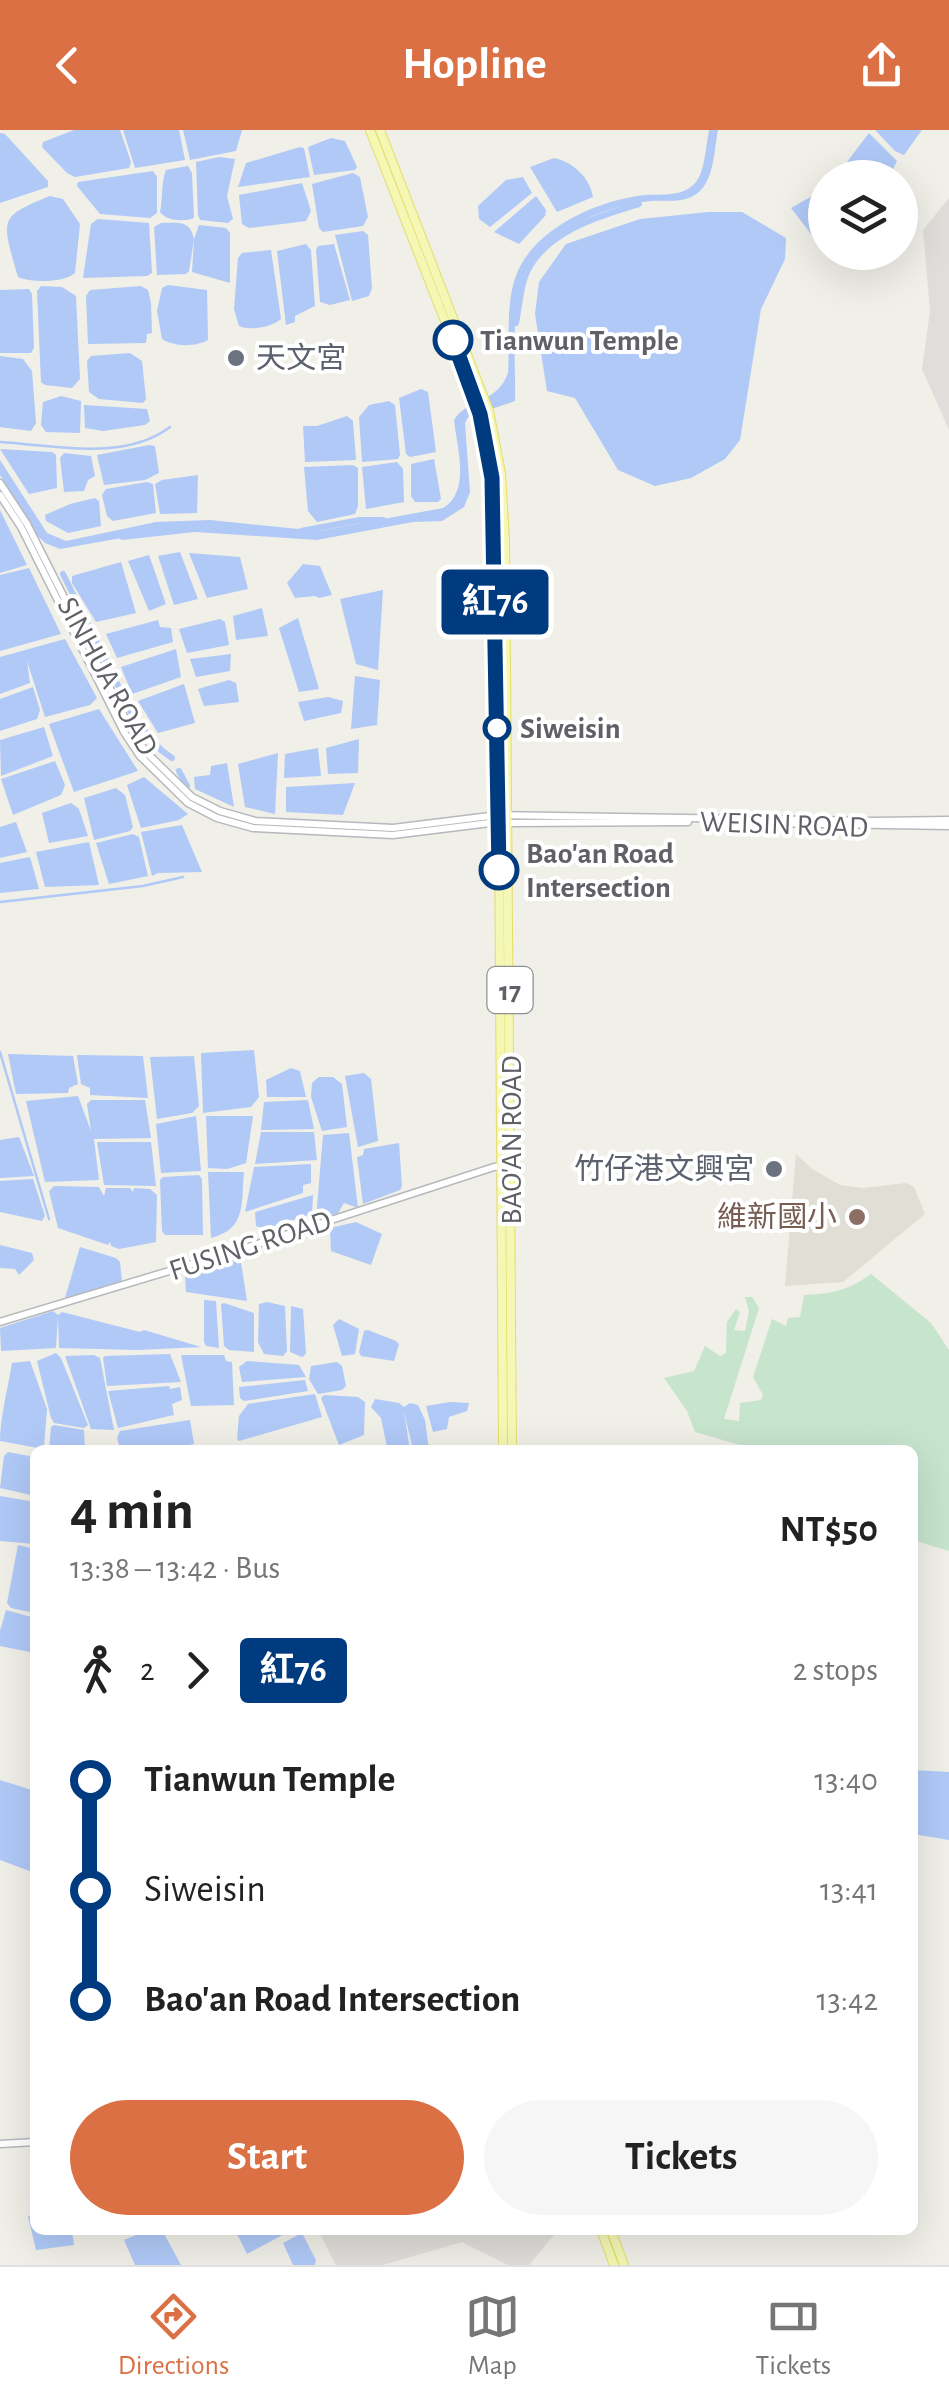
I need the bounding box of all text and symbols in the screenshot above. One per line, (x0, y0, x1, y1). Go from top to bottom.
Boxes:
icon: back (40, 38, 95, 93)
icon: share (854, 38, 909, 93)
text: Hopline (402, 42, 547, 87)
map controls (808, 160, 918, 270)
button: layers (808, 160, 918, 270)
marker: Tianwun Temple (434, 321, 472, 359)
place label: Tianwun Temple (480, 326, 679, 356)
place label: 天文宮 (256, 342, 346, 374)
marker: 天文宮 (225, 347, 247, 369)
line badge: 紅76 (438, 570, 552, 634)
text: 紅76 (461, 585, 529, 620)
street label: SINHUA ROAD (51, 592, 163, 760)
place label: Siweisin (520, 714, 621, 744)
marker: Siweisin (484, 715, 510, 741)
street label: WEISIN ROAD (699, 807, 869, 843)
place label: Bao'an Road Intersection (526, 839, 674, 903)
marker: Bao'an Road Intersection (480, 851, 518, 889)
road number: 17 (488, 967, 532, 1013)
street label: BAO'AN ROAD (497, 1055, 527, 1225)
place label: 竹仔港文興宮 (574, 1153, 754, 1185)
marker: 竹仔港文興宮 (763, 1158, 785, 1180)
place label: 維新國小 (717, 1201, 837, 1233)
street label: FUSING ROAD (165, 1206, 335, 1286)
marker: 維新國小 (846, 1206, 868, 1228)
text: 4 min (70, 1484, 194, 1539)
text: NT$50 (779, 1511, 878, 1549)
text: 13:38 – 13:42 · Bus (70, 1552, 280, 1584)
icon: walk (70, 1643, 125, 1698)
icon: forward (170, 1643, 225, 1698)
text: 紅76 (260, 1653, 327, 1688)
text: 2 (140, 1654, 155, 1686)
text: 2 stops (793, 1654, 878, 1686)
text: Tianwun Temple (144, 1761, 396, 1799)
text: 13:40 (814, 1764, 878, 1796)
text: Siweisin (144, 1871, 266, 1909)
text: 13:41 (820, 1874, 878, 1906)
text: Bao'an Road Intersection (144, 1981, 520, 2019)
text: 13:42 (817, 1984, 878, 2016)
button: Start (70, 2100, 464, 2215)
button: Tickets (484, 2100, 878, 2215)
tab: Directions (118, 2289, 229, 2383)
tab: Map (465, 2289, 520, 2383)
tab: Tickets (755, 2289, 831, 2383)

